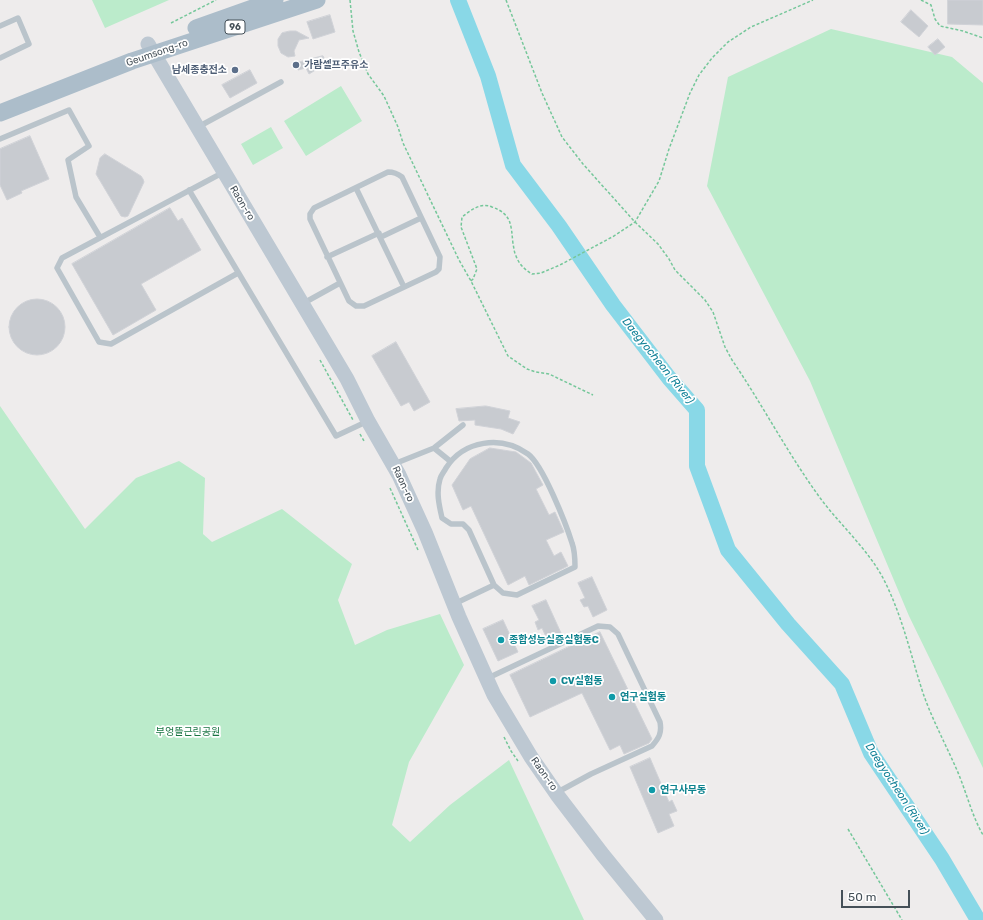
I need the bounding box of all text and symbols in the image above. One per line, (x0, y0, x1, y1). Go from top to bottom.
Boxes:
road number: 96 (225, 20, 245, 34)
street label: Geumsong-ro (125, 37, 189, 69)
place label: 가람셀프주유소 (304, 59, 368, 71)
marker: 가람셀프주유소 (291, 60, 301, 70)
place label: 남세종충전소 (172, 64, 227, 76)
marker: 남세종충전소 (230, 65, 240, 75)
street label: Raon-ro (227, 184, 257, 222)
water label: Daegyocheon (River) (619, 315, 697, 407)
street label: Raon-ro (390, 464, 416, 504)
place label: 종합성능실증실험동C (509, 634, 599, 646)
marker: 종합성능실증실험동C (496, 635, 506, 645)
place label: CV실험동 (561, 675, 602, 687)
marker: CV실험동 (548, 676, 558, 686)
place label: 연구실험동 (620, 691, 666, 703)
marker: 연구실험동 (607, 692, 617, 702)
park label: 부엉뜰근린공원 (156, 726, 220, 738)
water label: Daegyocheon (River) (862, 741, 932, 837)
street label: Raon-ro (528, 755, 560, 793)
place label: 연구사무동 (660, 784, 706, 796)
marker: 연구사무동 (647, 785, 657, 795)
scale bar (843, 882, 912, 908)
text: 50 m (848, 890, 876, 904)

